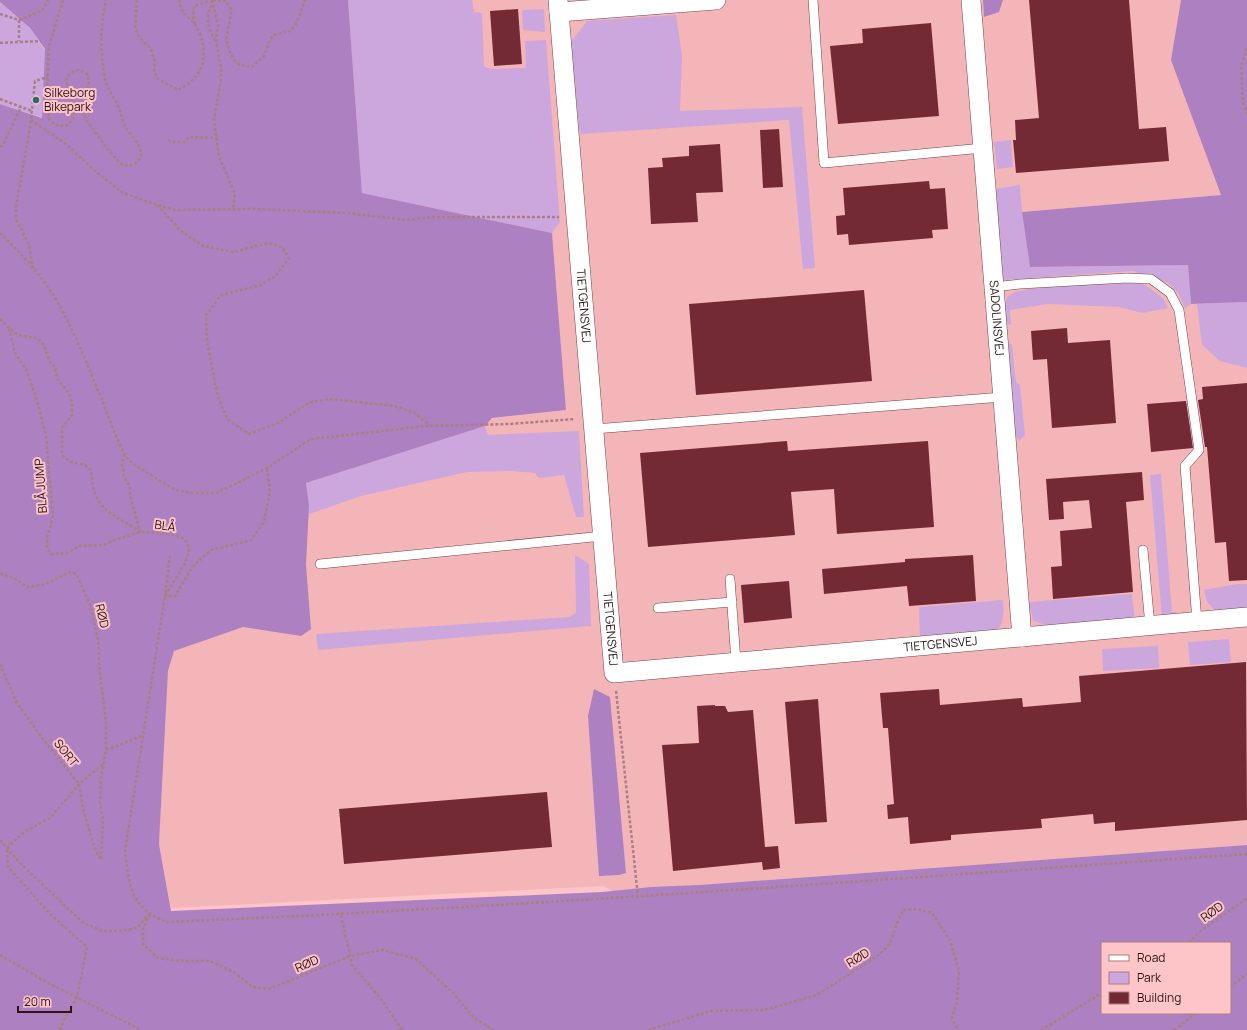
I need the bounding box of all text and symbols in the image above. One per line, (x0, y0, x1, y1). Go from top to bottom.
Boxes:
place label: Silkeborg Bikepark (44, 84, 95, 115)
marker: Silkeborg Bikepark (31, 95, 41, 105)
street label: TIETGENSVEJ (572, 268, 596, 344)
street label: SADOLINSVEJ (985, 280, 1008, 356)
street label: BLÅ JUMP (30, 458, 51, 514)
street label: BLÅ (153, 516, 177, 535)
street label: TIETGENSVEJ (599, 591, 622, 667)
street label: RØD (91, 602, 114, 630)
street label: TIETGENSVEJ (903, 632, 978, 655)
street label: SORT (50, 735, 83, 771)
street label: RØD (1197, 898, 1227, 926)
legend (1101, 942, 1231, 1014)
street label: RØD (843, 944, 873, 971)
text: Road (1137, 949, 1165, 966)
street label: RØD (292, 951, 321, 976)
text: Park (1137, 969, 1162, 986)
scale bar (18, 988, 71, 1014)
text: Building (1137, 989, 1181, 1006)
text: 20 m (24, 993, 51, 1010)

